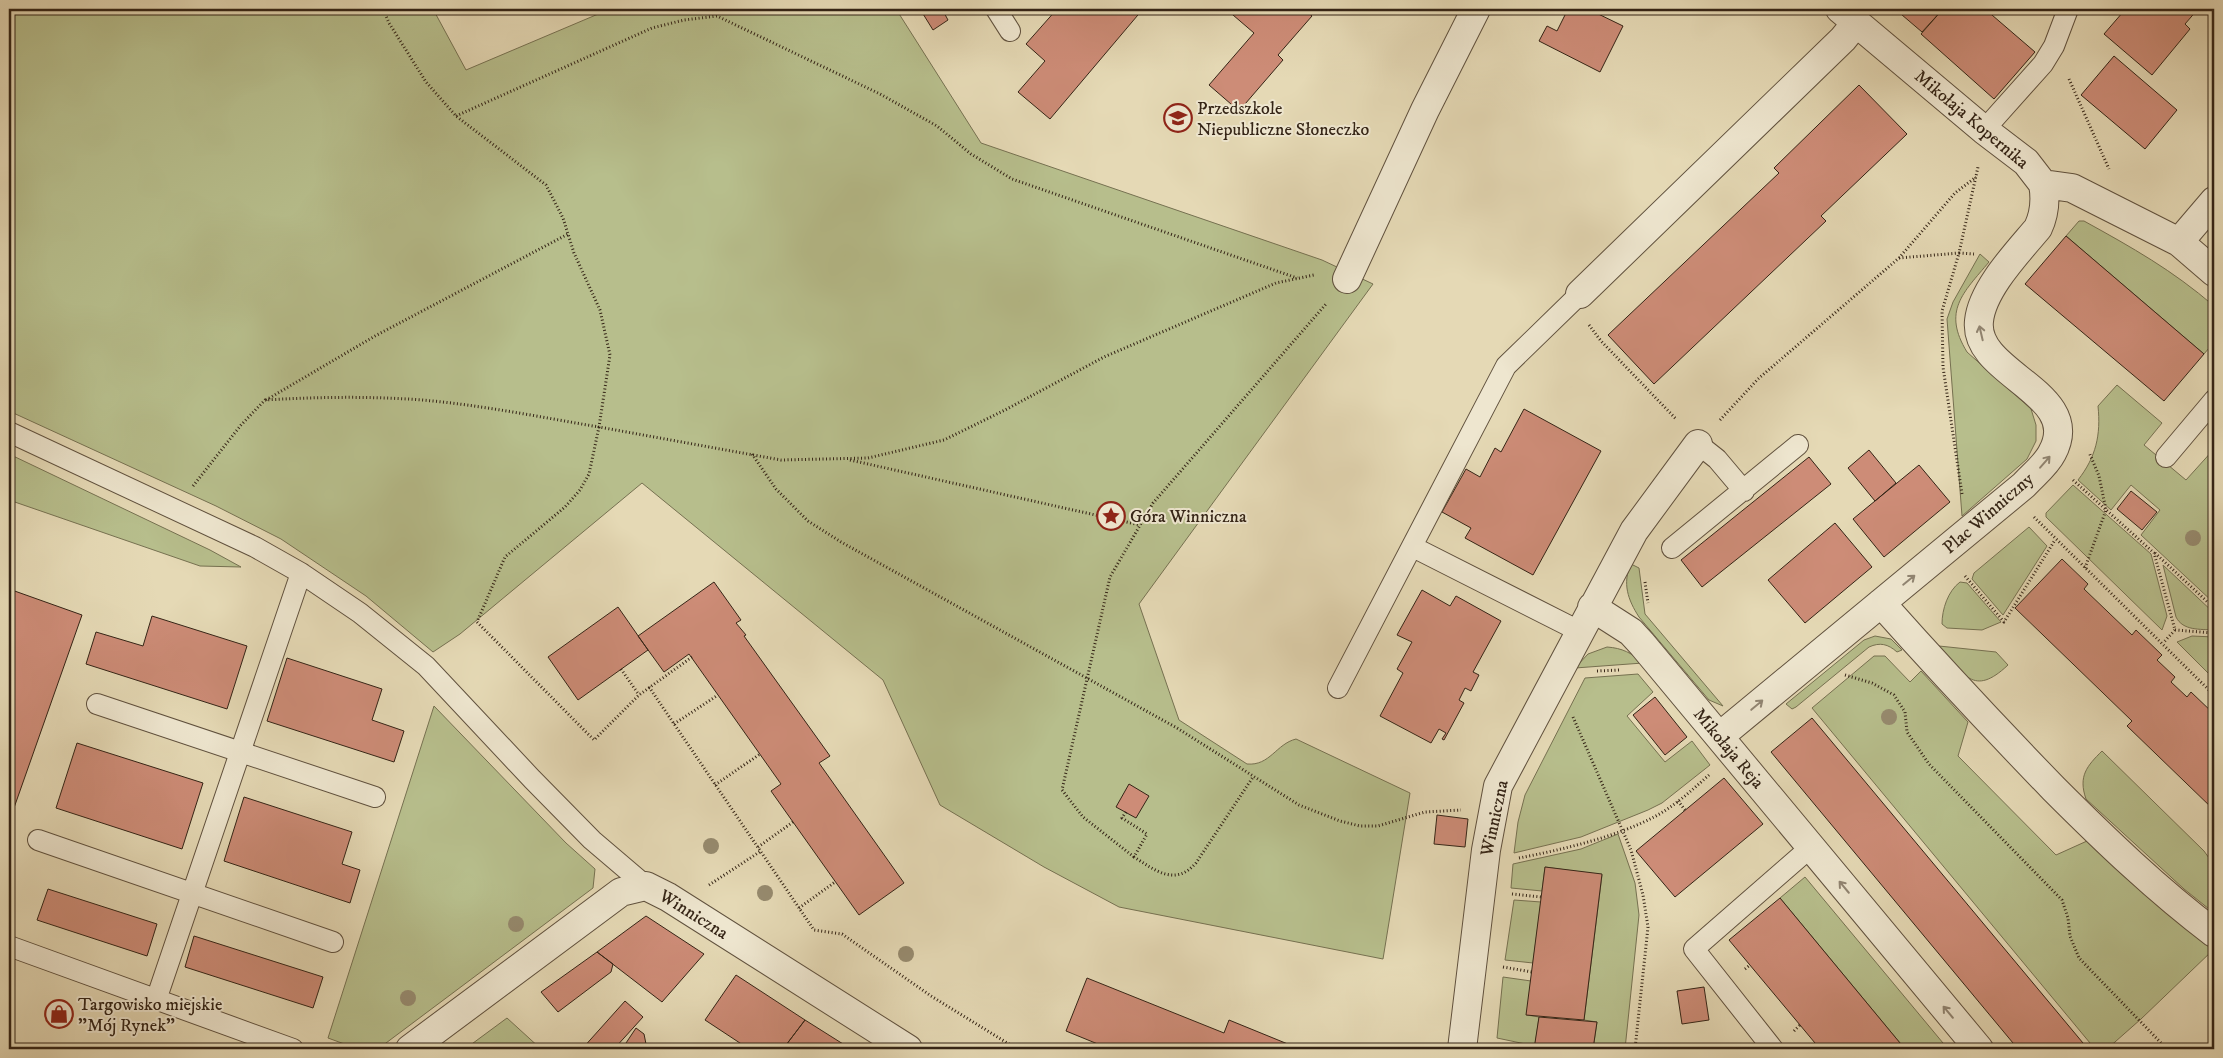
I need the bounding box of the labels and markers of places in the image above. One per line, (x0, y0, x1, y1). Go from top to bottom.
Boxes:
place label: Przedszkole Niepubliczne Słoneczko (1197, 98, 1369, 141)
school or university icon: Przedszkole Niepubliczne Słoneczko (1163, 103, 1193, 133)
place icon: Góra Winniczna (1096, 501, 1126, 531)
place label: Góra Winniczna (1130, 506, 1247, 528)
place label: Targowisko miejskie "Mój Rynek" (78, 994, 222, 1037)
shop icon: Targowisko miejskie "Mój Rynek" (44, 999, 74, 1029)

